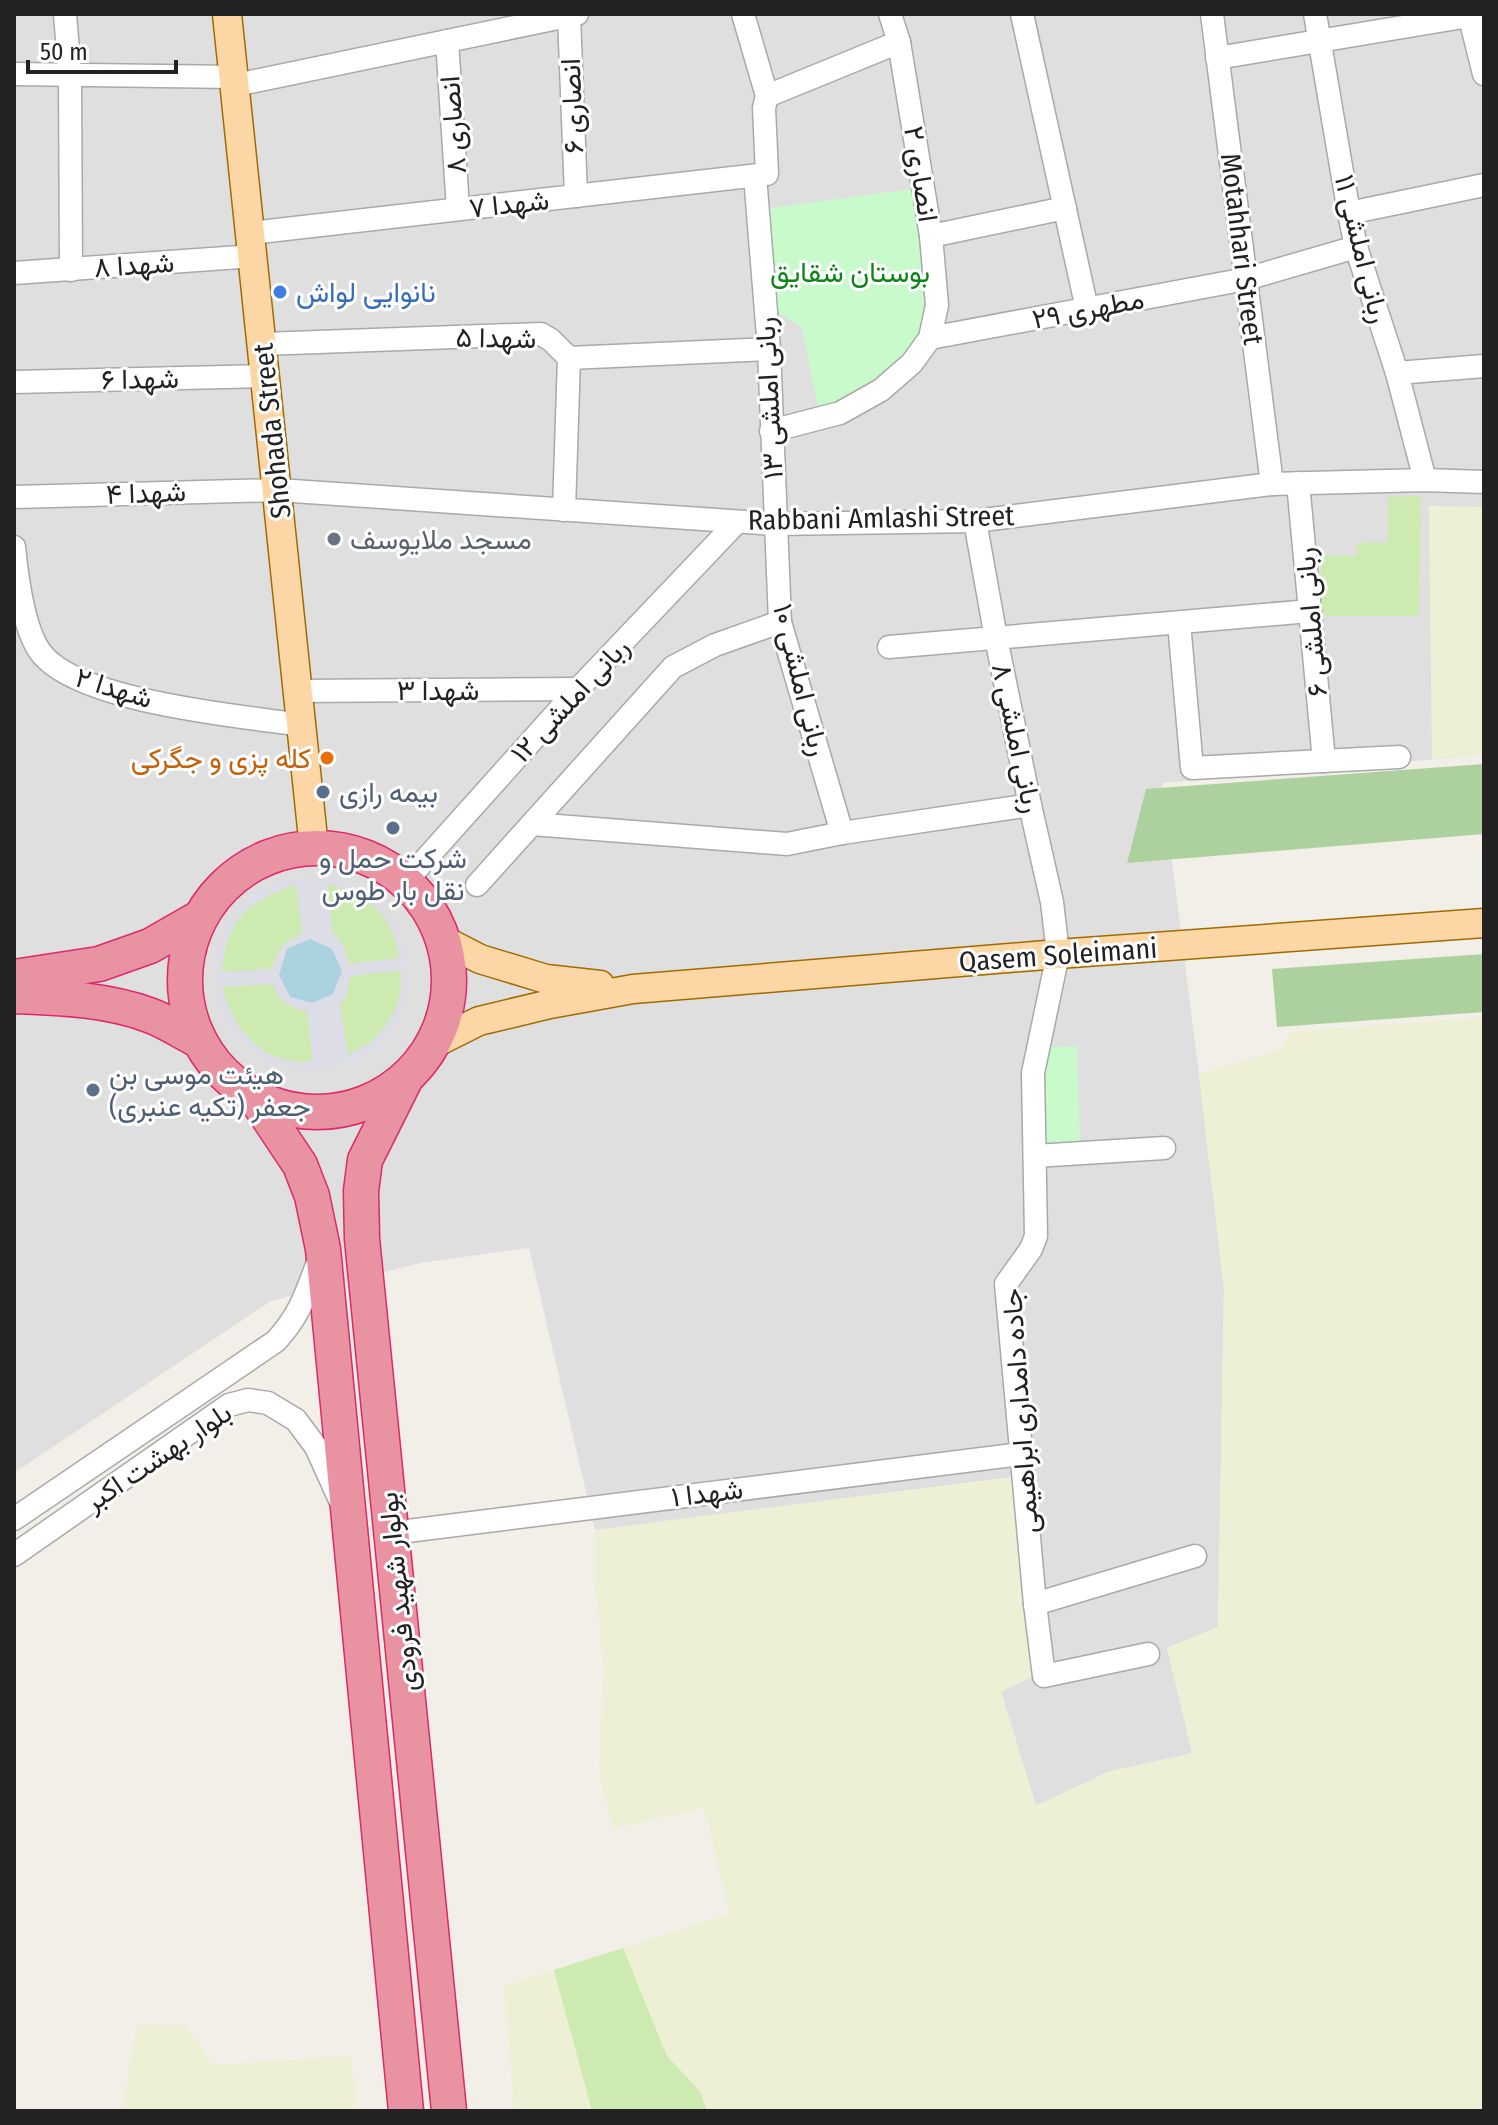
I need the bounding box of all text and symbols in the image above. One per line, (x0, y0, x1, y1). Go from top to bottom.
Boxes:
scale bar (28, 24, 176, 74)
text: 50 m (40, 38, 88, 66)
street label: انصاری ۶ (554, 58, 591, 154)
street label: انصاری ۸ (433, 75, 474, 175)
street label: انصاری ۲ (896, 124, 945, 224)
street label: Motahhari Street (1214, 151, 1270, 348)
street label: ربانی املشی ۱۱ (1327, 171, 1396, 327)
street label: شهدا ۷ (467, 183, 551, 226)
street label: شهدا ۸ (93, 246, 175, 285)
park label: بوستان شقایق (770, 256, 930, 290)
place label: نانوایی لواش (296, 276, 436, 310)
street label: مطهری ۲۹ (1029, 282, 1147, 337)
marker: نانوایی لواش (271, 283, 289, 301)
street label: ربانی املشی ۱۳ (748, 316, 791, 480)
street label: شهدا ۵ (455, 321, 537, 356)
street label: Shohada Street (246, 341, 298, 520)
street label: شهدا ۶ (101, 362, 179, 397)
street label: شهدا ۴ (105, 475, 187, 512)
street label: Rabbani Amlashi Street (747, 499, 1015, 537)
place label: مسجد ملایوسف (350, 523, 532, 557)
marker: مسجد ملایوسف (325, 530, 343, 548)
street label: ربانی املشی ۶ (1288, 546, 1335, 698)
street label: ربانی املشی ۱۰ (765, 600, 836, 760)
street label: ربانی املشی ۱۲ (504, 631, 637, 770)
street label: ربانی املشی ۸ (984, 660, 1049, 816)
street label: شهدا ۲ (71, 661, 156, 716)
street label: شهدا ۳ (397, 674, 479, 708)
place label: کله پزی و جگرکی (131, 742, 311, 777)
marker: کله پزی و جگرکی (318, 749, 336, 767)
place label: بیمه رازی (339, 776, 438, 810)
marker: بیمه رازی (314, 783, 332, 801)
marker: شرکت حمل و نقل بار طوس (384, 819, 402, 837)
place label: شرکت حمل و نقل بار طوس (319, 842, 467, 908)
street label: Qasem Soleimani (958, 932, 1158, 978)
place label: هيئت موسی بن جعفر (تکیه عنبری) (109, 1058, 311, 1124)
marker: هيئت موسی بن جعفر (تکیه عنبری) (84, 1081, 102, 1099)
street label: جاده دامداری ابراهیمی (995, 1287, 1046, 1535)
street label: بلوار بهشت اکبر (77, 1396, 238, 1520)
street label: شهدا ۱ (669, 1472, 745, 1515)
street label: بولوار شهید فرودی (371, 1491, 426, 1693)

